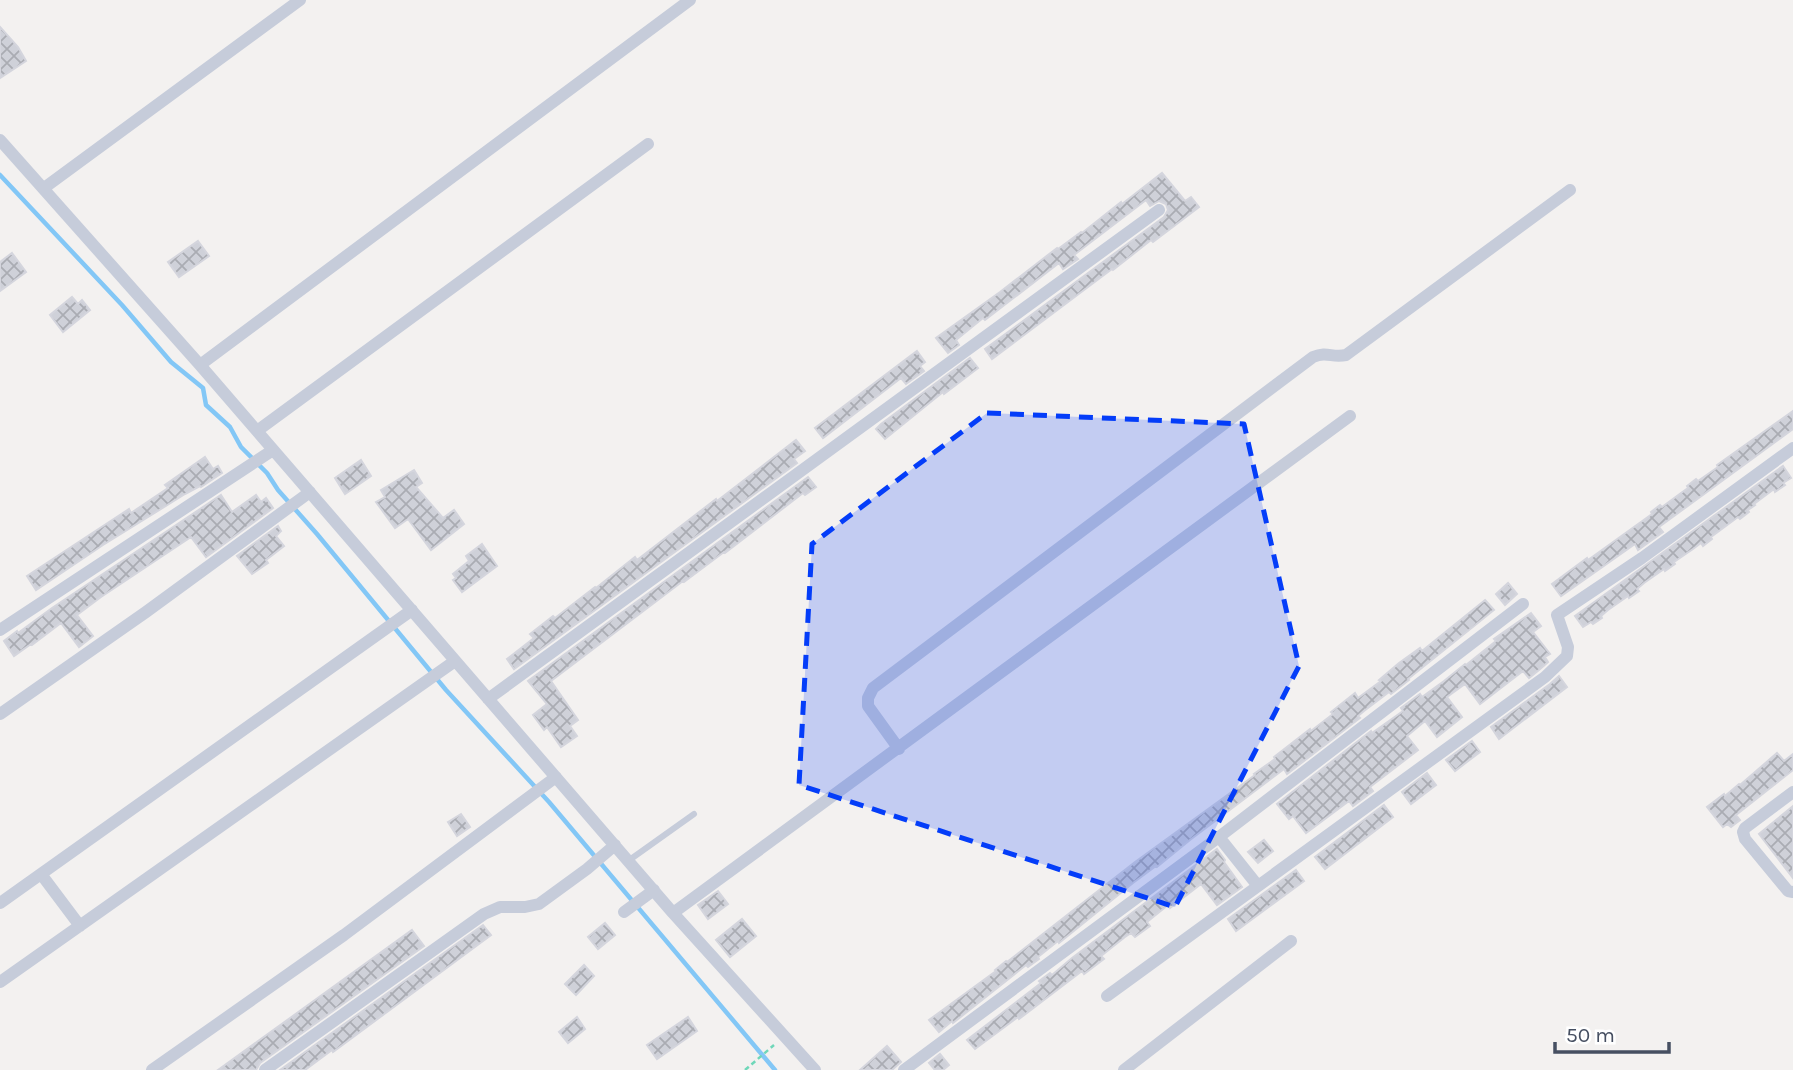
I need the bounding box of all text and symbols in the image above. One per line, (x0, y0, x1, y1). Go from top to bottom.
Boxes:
scale bar (1555, 1010, 1669, 1054)
text: 50 m (1566, 1023, 1615, 1047)

